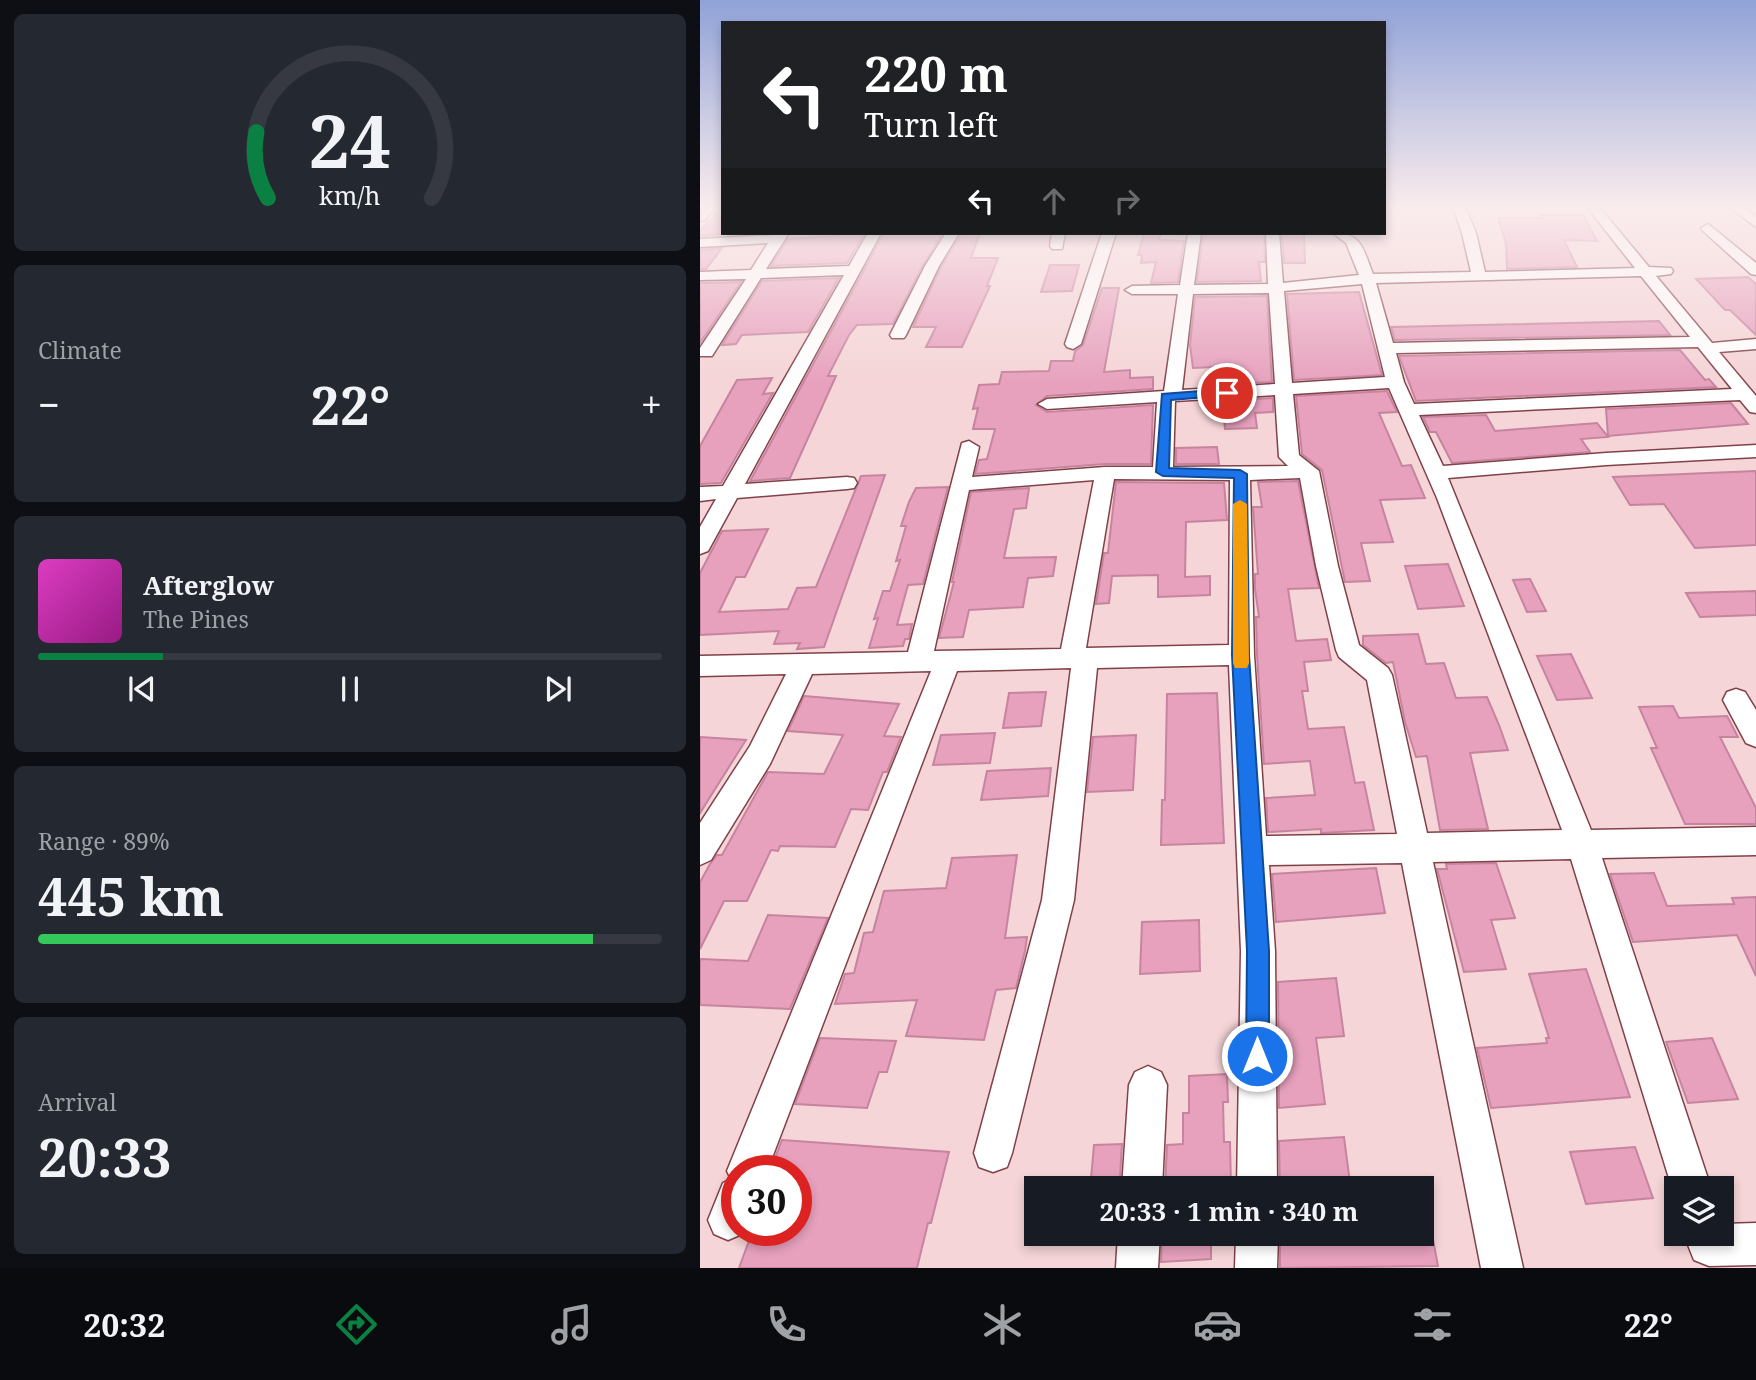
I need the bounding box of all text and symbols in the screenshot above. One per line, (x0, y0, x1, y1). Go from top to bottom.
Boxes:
text: 220 m (864, 40, 1008, 106)
icon: left (749, 49, 840, 140)
text: 24 (309, 91, 391, 190)
text: Turn left (864, 103, 998, 146)
text: km/h (319, 178, 381, 212)
icon: left (962, 182, 1000, 220)
icon: ahead (1035, 182, 1073, 220)
icon: right (1108, 182, 1146, 220)
text: Climate (38, 334, 122, 366)
pin (1197, 363, 1257, 423)
text: 22° (311, 369, 390, 440)
icon: arrive (1208, 374, 1246, 412)
text: − (38, 378, 60, 430)
text: + (641, 378, 662, 430)
text: Afterglow (143, 567, 274, 603)
text: The Pines (143, 603, 249, 635)
icon: previous (123, 670, 161, 708)
icon: pause (331, 670, 369, 708)
icon: next (539, 670, 577, 708)
text: Range · 89% (38, 825, 170, 857)
text: 445 km (38, 860, 224, 931)
position arrow (1220, 1019, 1294, 1093)
text: Arrival (38, 1086, 117, 1118)
text: 20:33 (38, 1121, 171, 1192)
speed limit sign: 30 (721, 1155, 812, 1246)
map controls (1664, 1176, 1734, 1246)
button: layers (1664, 1176, 1734, 1246)
text: 20:33 · 1 min · 340 m (1099, 1193, 1359, 1229)
icon: directions (332, 1300, 381, 1349)
icon: music (547, 1300, 596, 1349)
icon: phone (762, 1300, 811, 1349)
icon: climate (978, 1300, 1027, 1349)
icon: car (1193, 1300, 1242, 1349)
icon: filters (1408, 1300, 1457, 1349)
text: 20:32 (83, 1303, 165, 1346)
text: 22° (1624, 1303, 1673, 1346)

